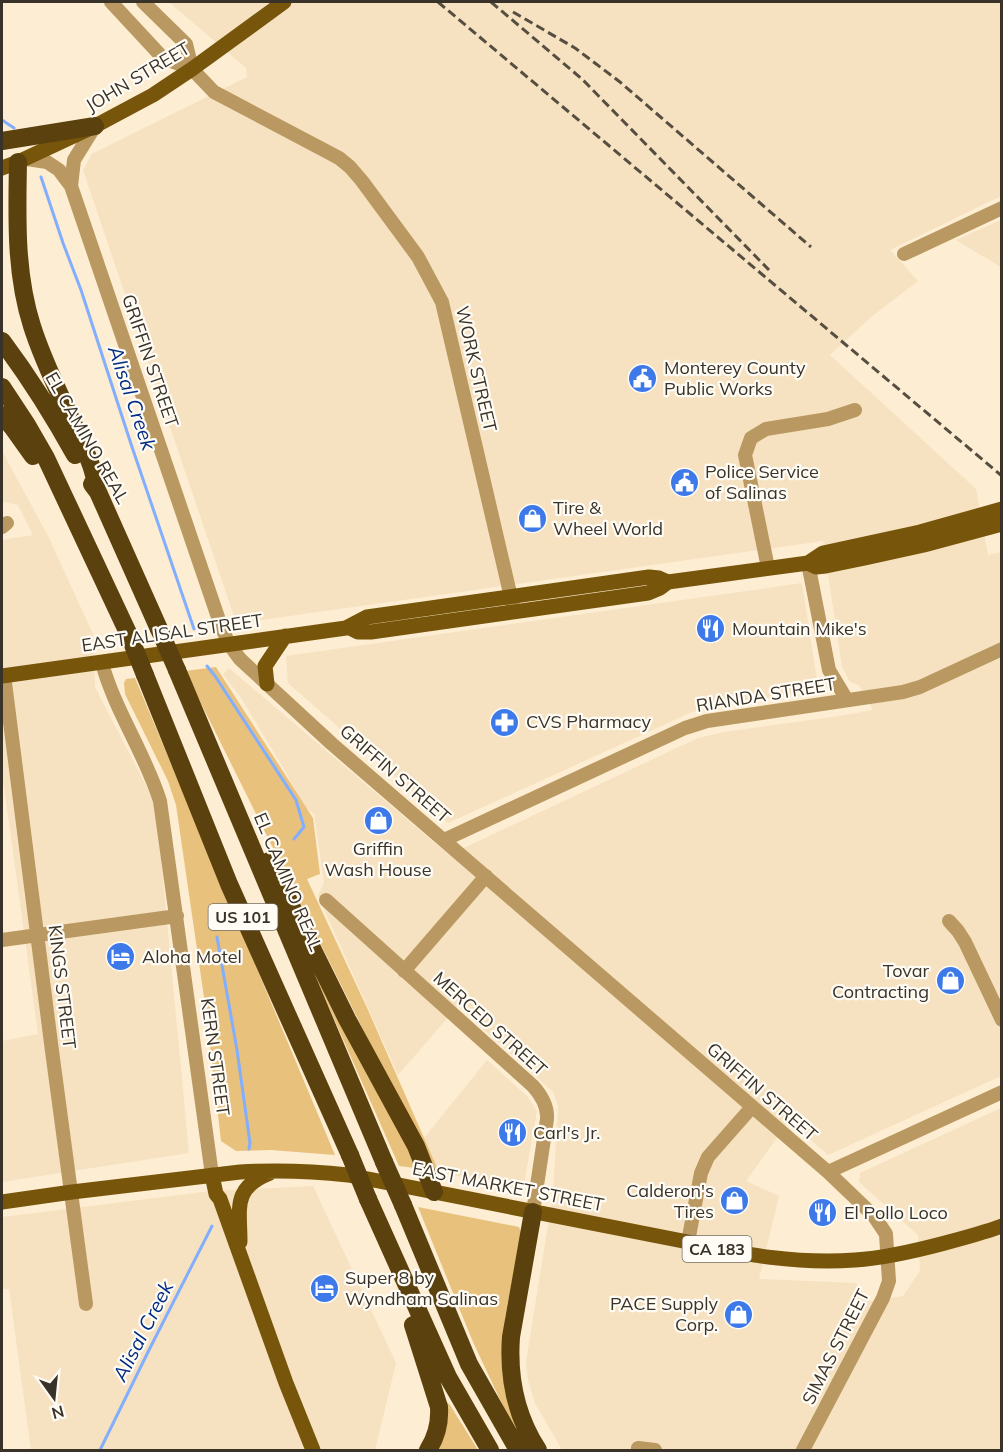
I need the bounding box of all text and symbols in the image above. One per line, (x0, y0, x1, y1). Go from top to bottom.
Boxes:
street label: JOHN STREET (81, 36, 194, 117)
street label: GRIFFIN STREET (117, 291, 184, 431)
street label: WORK STREET (451, 304, 502, 434)
water label: Alisal Creek (103, 341, 162, 454)
place label: Monterey County Public Works (664, 356, 806, 400)
public building icon: Monterey County Public Works (627, 362, 659, 394)
street label: EL CAMINO REAL (40, 368, 135, 508)
place label: Police Service of Salinas (705, 460, 819, 504)
public building icon: Police Service of Salinas (668, 466, 700, 498)
place label: Tire & Wheel World (553, 496, 663, 540)
shop icon: Tire & Wheel World (516, 502, 548, 534)
street label: EAST ALISAL STREET (80, 608, 264, 657)
restaurant icon: Mountain Mike's (695, 613, 727, 645)
place label: Mountain Mike's (732, 617, 867, 640)
street label: RIANDA STREET (694, 672, 837, 717)
pharmacy icon: CVS Pharmacy (489, 706, 521, 738)
place label: CVS Pharmacy (526, 710, 651, 733)
street label: GRIFFIN STREET (335, 719, 456, 828)
shop icon: Griffin Wash House (362, 804, 394, 836)
street label: EL CAMINO REAL (249, 809, 328, 955)
place label: Griffin Wash House (324, 837, 432, 881)
road number: US 101 (208, 904, 278, 930)
street label: KINGS STREET (43, 924, 82, 1050)
hotel icon: Aloha Motel (105, 941, 137, 973)
place label: Aloha Motel (142, 945, 242, 968)
place label: Tovar Contracting (832, 959, 929, 1003)
shop icon: Tovar Contracting (934, 965, 966, 997)
street label: MERCED STREET (429, 966, 552, 1081)
street label: KERN STREET (196, 997, 235, 1117)
street label: GRIFFIN STREET (702, 1037, 823, 1146)
restaurant icon: Carl's Jr. (496, 1117, 528, 1149)
place label: Carl's Jr. (533, 1121, 600, 1144)
street label: EAST MARKET STREET (410, 1157, 606, 1216)
place label: Calderon's Tires (626, 1179, 714, 1223)
shop icon: Calderon's Tires (719, 1185, 751, 1217)
restaurant icon: El Pollo Loco (807, 1197, 839, 1229)
place label: El Pollo Loco (844, 1201, 948, 1224)
road number: CA 183 (682, 1236, 752, 1262)
place label: Super 8 by Wyndham Salinas (345, 1266, 498, 1310)
hotel icon: Super 8 by Wyndham Salinas (308, 1272, 340, 1304)
water label: Alisal Creek (106, 1276, 179, 1386)
street label: SIMAS STREET (797, 1285, 875, 1408)
place label: PACE Supply Corp. (610, 1292, 718, 1336)
shop icon: PACE Supply Corp. (723, 1298, 755, 1330)
north arrow (24, 1368, 84, 1428)
text: N (49, 1401, 66, 1424)

